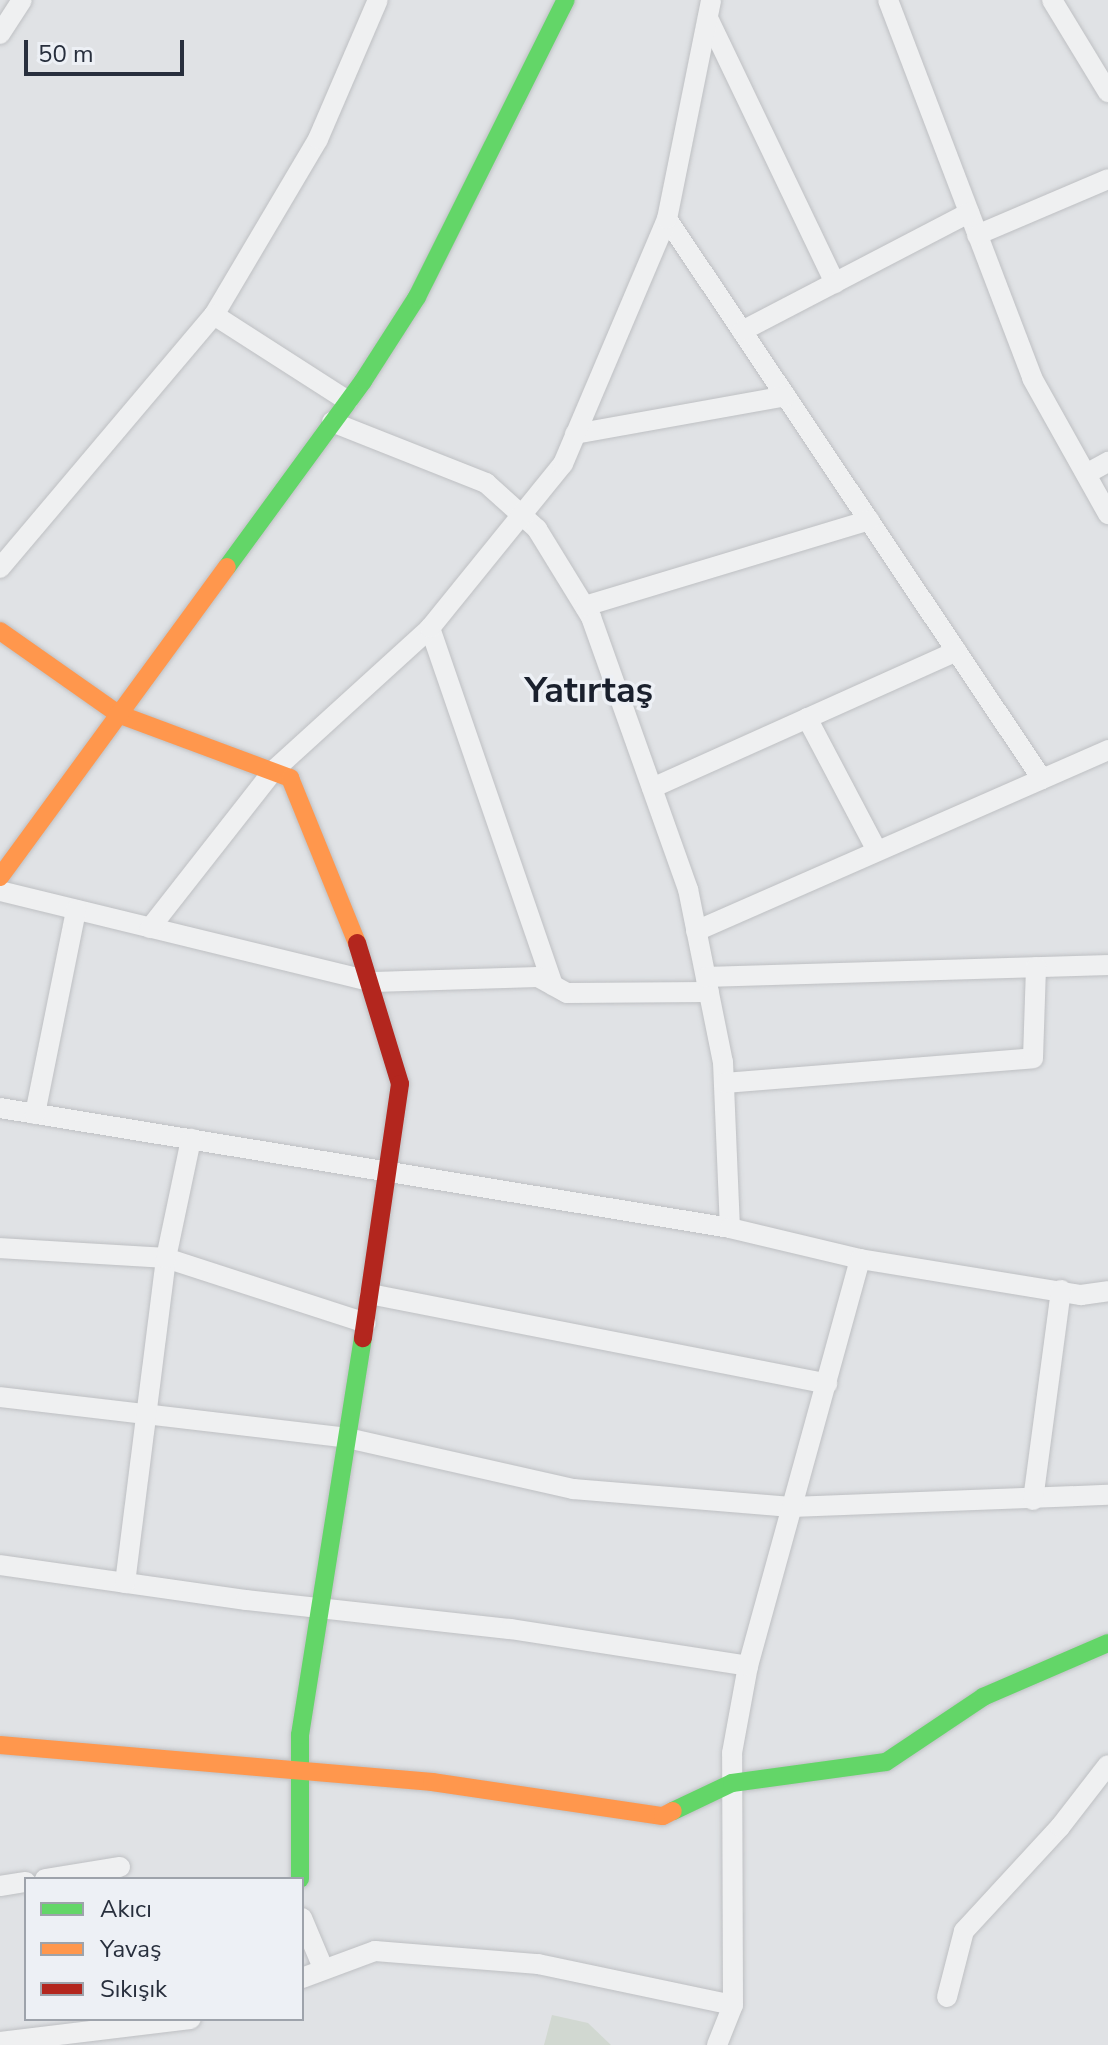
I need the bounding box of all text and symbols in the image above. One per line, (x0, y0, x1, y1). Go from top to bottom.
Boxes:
scale bar (28, 24, 188, 74)
text: 50 m (38, 38, 94, 70)
district label: Yatırtaş (525, 669, 653, 713)
legend (24, 1877, 304, 2021)
text: Akıcı (100, 1893, 152, 1925)
text: Yavaş (100, 1933, 161, 1965)
text: Sıkışık (100, 1973, 167, 2005)

